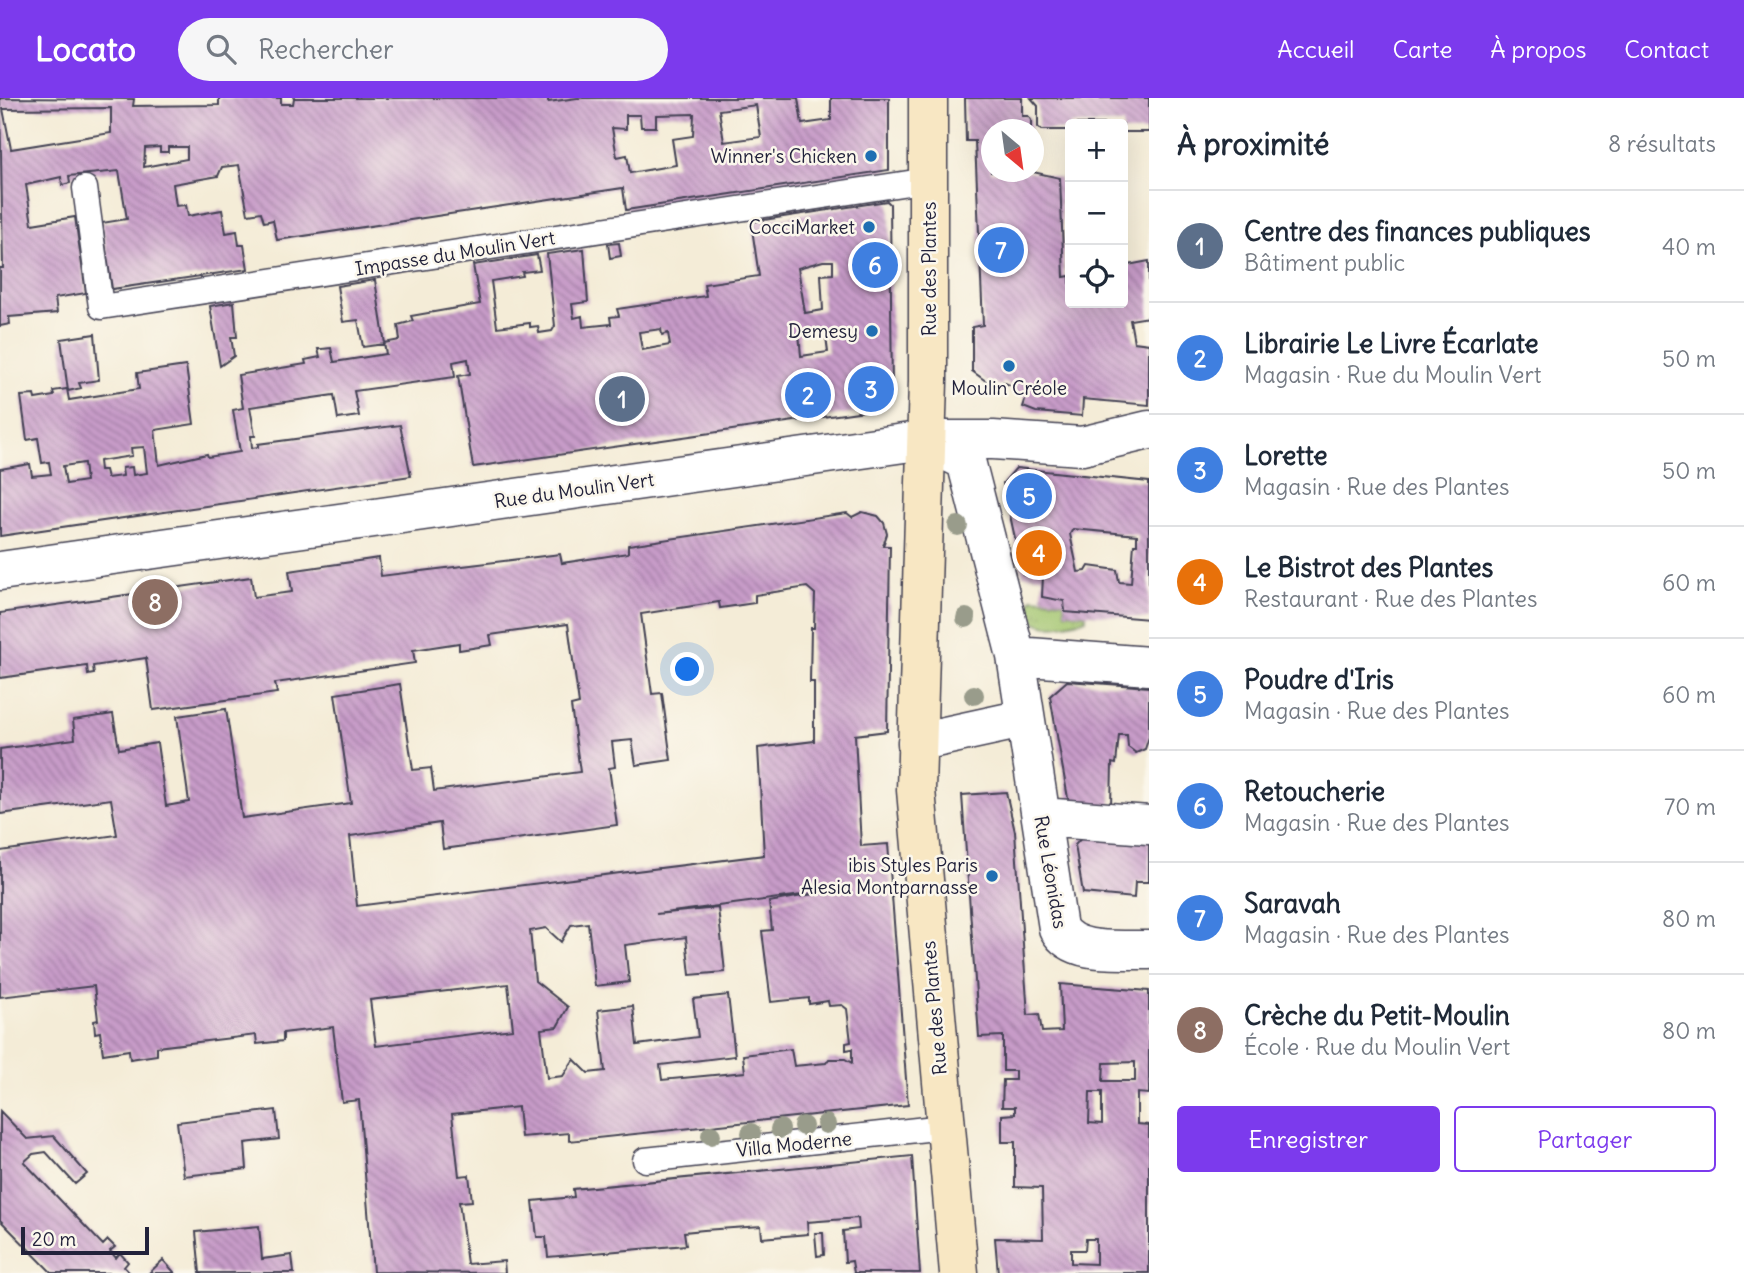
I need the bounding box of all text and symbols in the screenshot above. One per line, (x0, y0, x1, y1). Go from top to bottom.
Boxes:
search box (178, 18, 668, 81)
text: Locato (35, 28, 136, 70)
icon: search (202, 30, 240, 68)
text: Rechercher (258, 33, 394, 66)
text: Accueil (1277, 34, 1354, 64)
text: Carte (1392, 34, 1452, 64)
text: À propos (1490, 34, 1586, 64)
text: Contact (1624, 34, 1709, 64)
north arrow (981, 119, 1044, 182)
map controls (1065, 119, 1128, 308)
button: + (1065, 119, 1128, 182)
text: À proximité (1177, 125, 1329, 163)
text: 8 résultats (1608, 129, 1716, 158)
place label: Winner's Chicken (711, 144, 857, 168)
marker: Winner's Chicken (863, 148, 879, 164)
button: − (1065, 182, 1128, 245)
street label: Rue des Plantes (917, 202, 941, 336)
place label: CocciMarket (749, 215, 855, 239)
text: Centre des finances publiques (1244, 215, 1591, 248)
marker: CocciMarket (861, 219, 877, 235)
pin: 7 (978, 224, 1024, 276)
street label: Impasse du Moulin Vert (353, 225, 557, 281)
text: 1 (1195, 232, 1205, 261)
text: 40 m (1662, 232, 1716, 261)
pin: 6 (852, 239, 898, 291)
button: locate (1065, 245, 1128, 308)
text: Bâtiment public (1244, 248, 1405, 277)
place label: Demesy (788, 319, 858, 343)
marker: Demesy (864, 323, 880, 339)
text: Librairie Le Livre Écarlate (1244, 327, 1539, 360)
text: 2 (1194, 344, 1206, 373)
text: 50 m (1662, 344, 1716, 373)
marker: Moulin Créole (1001, 358, 1017, 374)
text: Magasin · Rue du Moulin Vert (1244, 360, 1542, 389)
pin: 3 (848, 363, 894, 415)
pin: 2 (785, 369, 831, 421)
pin: 1 (599, 373, 645, 425)
place label: Moulin Créole (951, 376, 1067, 400)
text: Lorette (1244, 439, 1328, 472)
text: 3 (1193, 456, 1207, 485)
text: 50 m (1662, 456, 1716, 485)
street label: Rue du Moulin Vert (493, 467, 655, 513)
pin: 5 (1006, 470, 1052, 522)
text: Magasin · Rue des Plantes (1244, 472, 1510, 501)
pin: 4 (1016, 527, 1062, 579)
text: Le Bistrot des Plantes (1244, 551, 1493, 584)
text: 4 (1193, 568, 1207, 597)
text: 60 m (1662, 568, 1716, 597)
pin: 8 (132, 576, 178, 628)
text: Restaurant · Rue des Plantes (1244, 584, 1537, 613)
your location (670, 652, 704, 686)
text: Poudre d'Iris (1244, 663, 1394, 696)
text: 5 (1193, 680, 1207, 709)
text: 60 m (1662, 680, 1716, 709)
text: Magasin · Rue des Plantes (1244, 696, 1510, 725)
text: Retoucherie (1244, 775, 1385, 808)
text: 6 (1193, 792, 1207, 821)
text: 70 m (1664, 792, 1716, 821)
text: Magasin · Rue des Plantes (1244, 808, 1510, 837)
street label: Rue Léonidas (1029, 814, 1073, 930)
place label: ibis Styles Paris Alesia Montparnasse (801, 853, 978, 899)
marker: ibis Styles Paris Alesia Montparnasse (984, 868, 1000, 884)
text: Saravah (1244, 887, 1341, 920)
text: 7 (1194, 904, 1206, 933)
text: 80 m (1662, 904, 1716, 933)
text: Magasin · Rue des Plantes (1244, 920, 1510, 949)
street label: Rue des Plantes (916, 940, 952, 1076)
text: Crèche du Petit-Moulin (1244, 999, 1510, 1032)
text: 8 (1193, 1016, 1207, 1045)
text: 80 m (1662, 1016, 1716, 1045)
text: École · Rue du Moulin Vert (1244, 1032, 1510, 1061)
button: Enregistrer (1177, 1106, 1440, 1172)
button: Partager (1454, 1106, 1716, 1172)
street label: Villa Moderne (735, 1126, 853, 1162)
scale bar (21, 1224, 149, 1256)
text: 20 m (32, 1227, 76, 1251)

